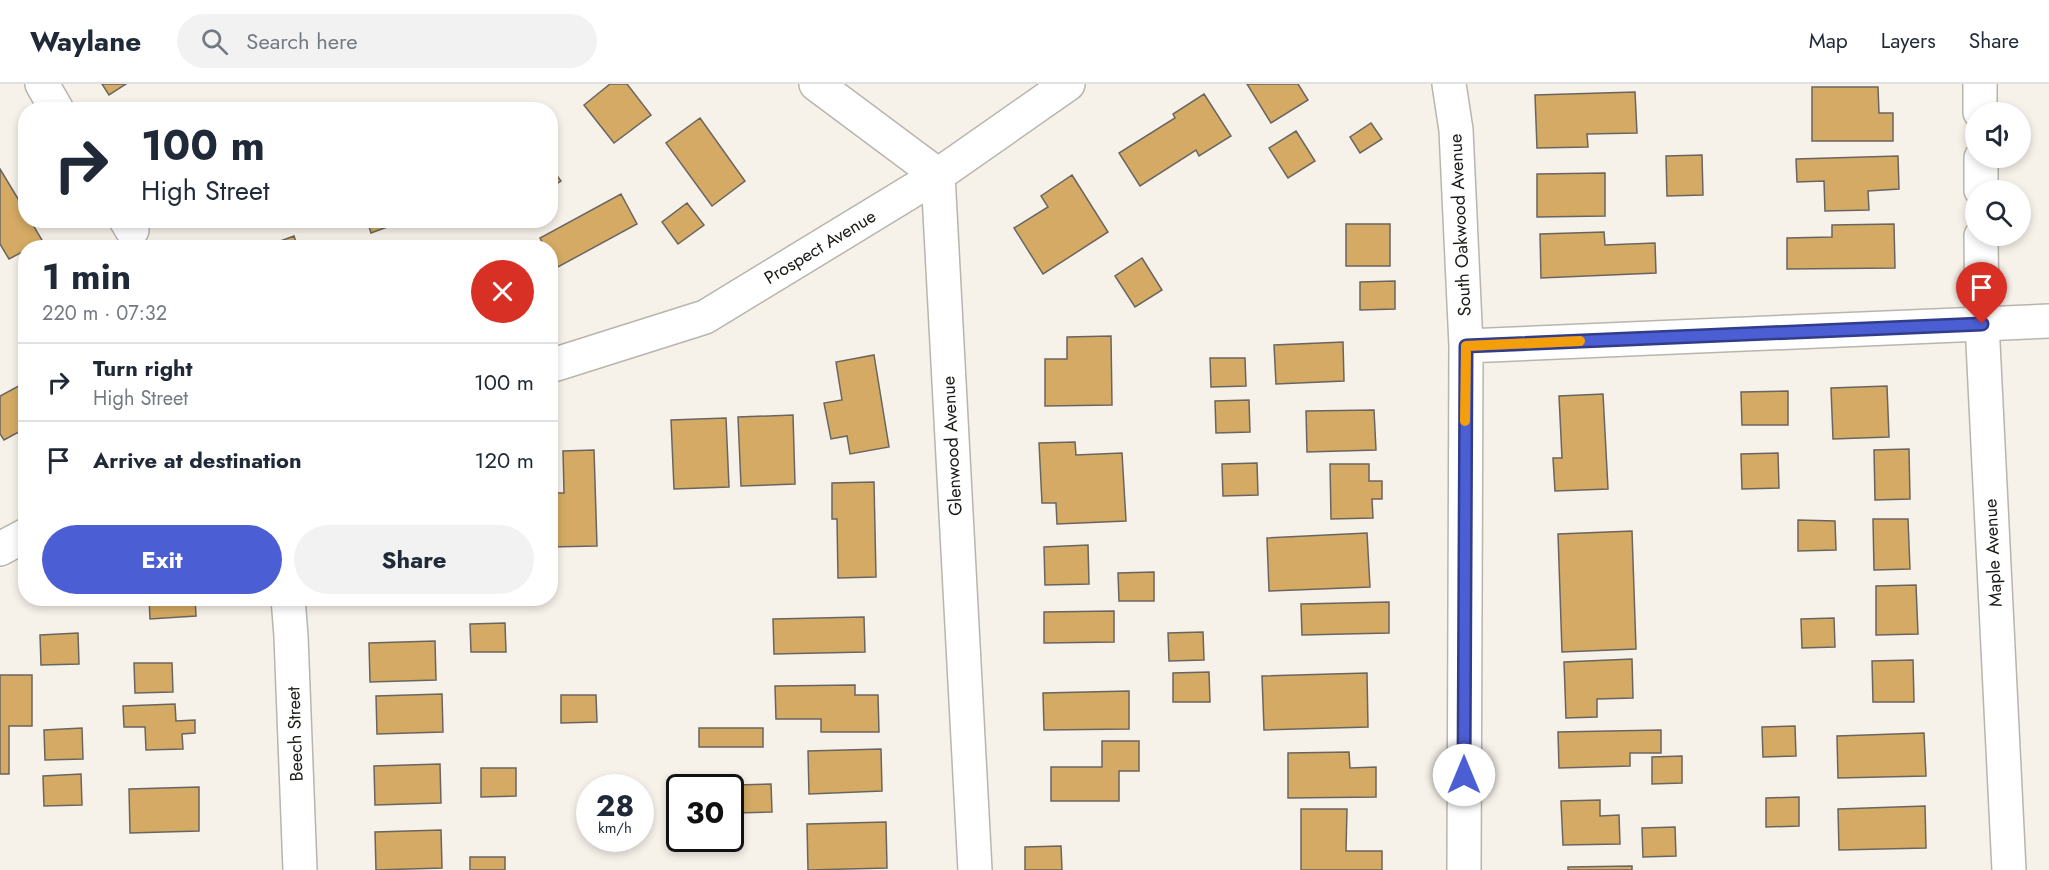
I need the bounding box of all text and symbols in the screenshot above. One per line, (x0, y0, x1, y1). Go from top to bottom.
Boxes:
search box (177, 14, 597, 68)
text: Waylane (30, 21, 141, 62)
icon: search (198, 25, 231, 58)
text: Search here (246, 25, 358, 57)
text: Map (1809, 26, 1848, 56)
text: Layers (1881, 26, 1936, 56)
text: Share (1969, 26, 2019, 56)
map controls (1965, 102, 2031, 246)
button: sound (1965, 102, 2031, 168)
text: 100 m (141, 115, 265, 176)
icon: right (42, 126, 120, 204)
street label: South Oakwood Avenue (1442, 133, 1478, 317)
text: High Street (141, 171, 269, 210)
button: search (1965, 180, 2031, 246)
street label: Prospect Avenue (759, 203, 881, 291)
text: 1 min (42, 250, 131, 302)
button: close (471, 260, 534, 323)
pin (1956, 262, 2007, 324)
icon: arrive (1965, 271, 1998, 304)
text: 220 m · 07:32 (42, 299, 167, 328)
text: Turn right (93, 352, 193, 384)
icon: right (42, 366, 75, 399)
text: 100 m (474, 366, 534, 398)
street label: Glenwood Avenue (935, 375, 969, 517)
text: High Street (93, 384, 188, 413)
icon: arrive (42, 444, 75, 477)
text: Arrive at destination (93, 444, 302, 476)
text: 120 m (475, 444, 534, 476)
street label: Maple Avenue (1977, 498, 2009, 608)
button: Exit (42, 525, 282, 594)
button: Share (294, 525, 534, 594)
street label: Beech Street (280, 685, 310, 782)
position arrow (1432, 743, 1496, 807)
speed limit sign: 30 (666, 774, 744, 852)
text: 28 (596, 784, 634, 827)
text: km/h (598, 817, 632, 839)

